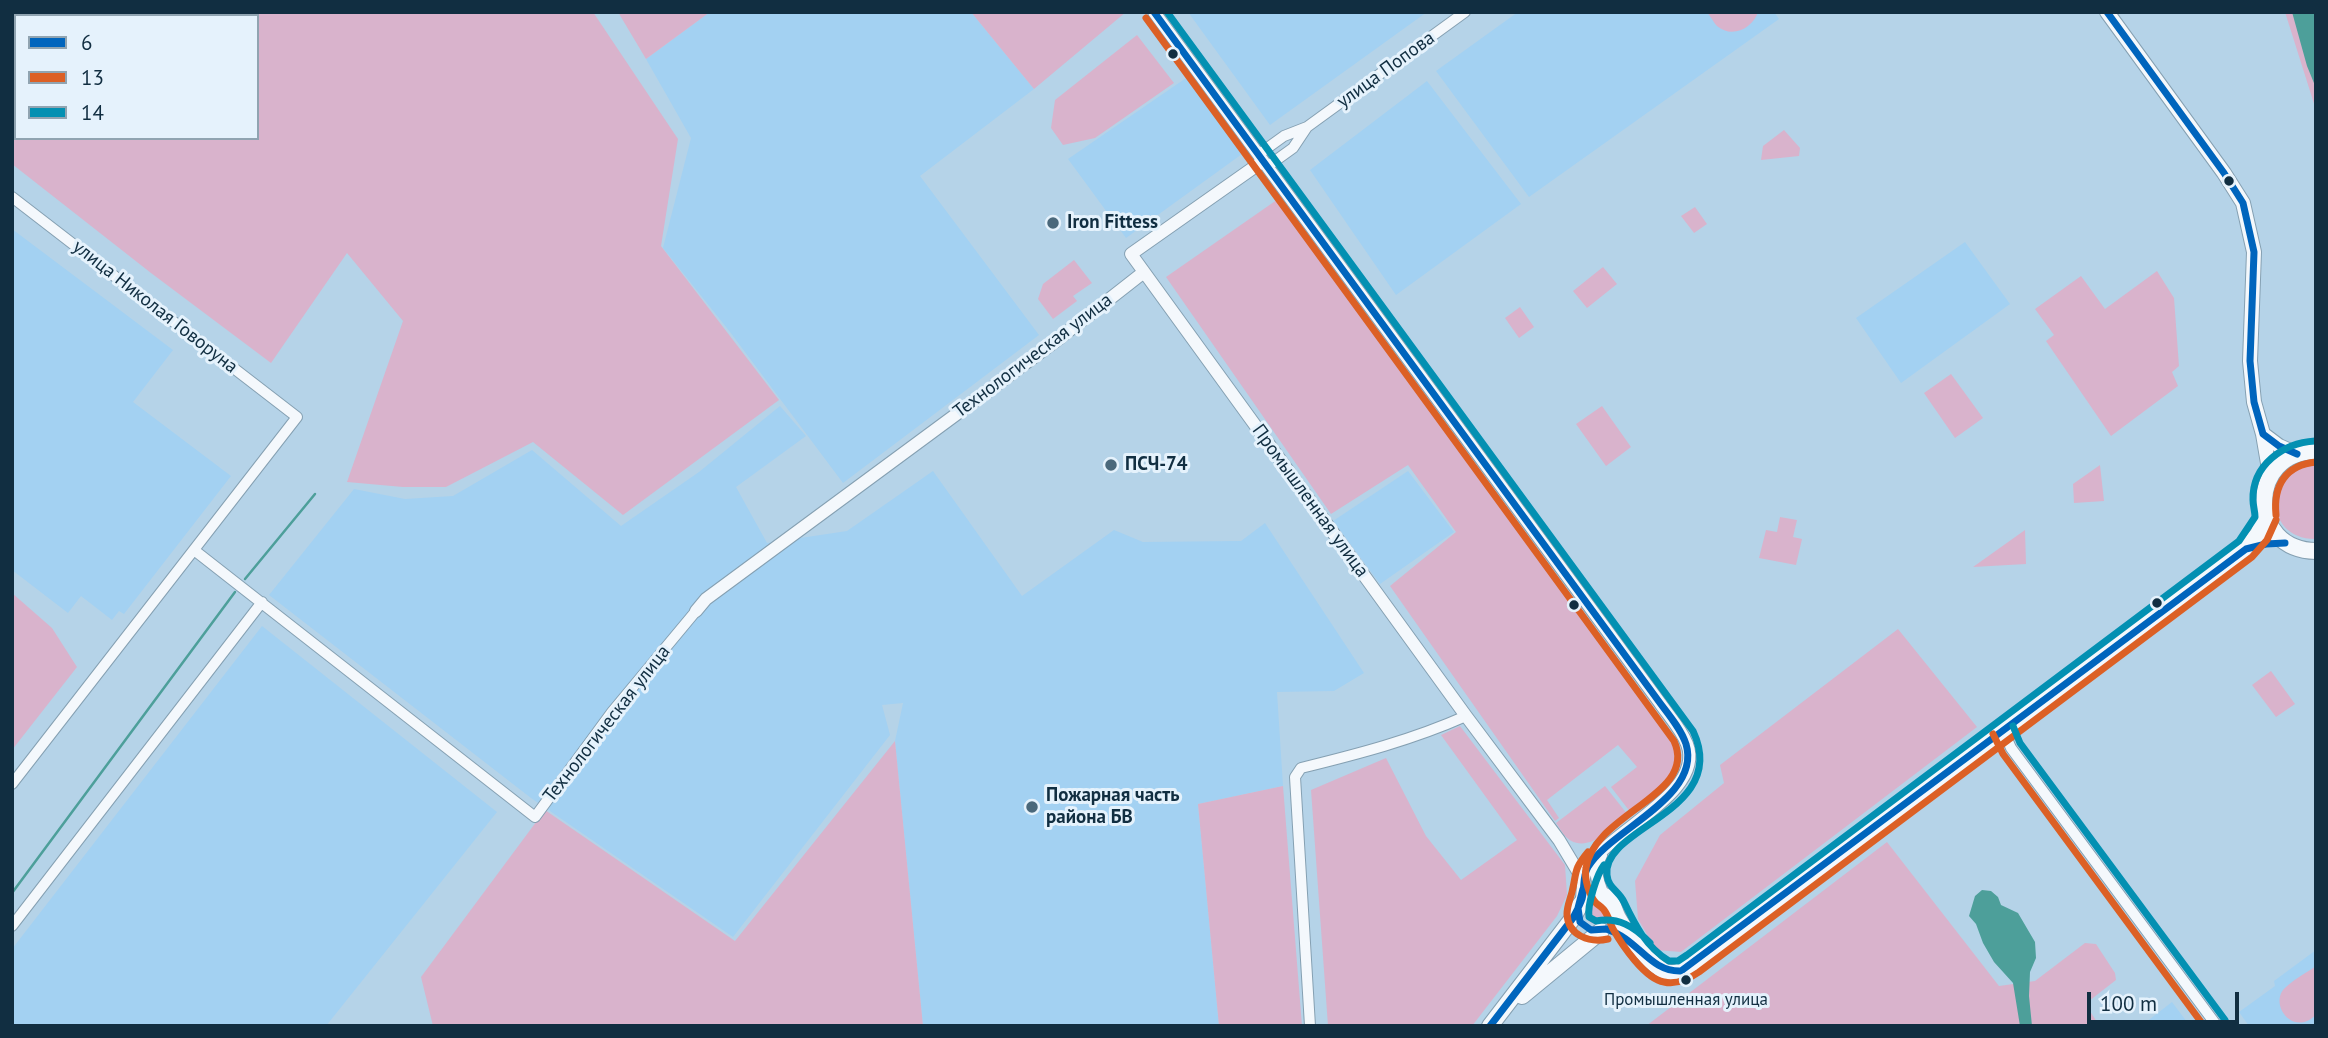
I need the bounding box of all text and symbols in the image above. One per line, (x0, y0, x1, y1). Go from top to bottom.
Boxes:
legend (14, 14, 259, 140)
street label: улица Попова (1333, 27, 1439, 113)
text: 6 (81, 29, 92, 56)
unlabelled marker (1166, 47, 1180, 61)
text: 13 (81, 64, 104, 91)
text: 14 (81, 99, 104, 126)
unlabelled marker (2222, 174, 2236, 188)
place label: Iron Fittess (1067, 212, 1158, 234)
marker: Iron Fittess (1045, 215, 1061, 231)
street label: улица Николая Говоруна (68, 235, 242, 379)
street label: Технологическая улица (949, 289, 1117, 423)
street label: Промышленная улица (1247, 420, 1373, 582)
place label: ПСЧ-74 (1125, 454, 1188, 476)
marker: ПСЧ-74 (1103, 457, 1119, 473)
unlabelled marker (2150, 596, 2164, 610)
unlabelled marker (1567, 598, 1581, 612)
street label: Технологическая улица (539, 641, 675, 807)
place label: Пожарная часть района БВ (1046, 785, 1179, 829)
marker: Пожарная часть района БВ (1024, 799, 1040, 815)
marker: Промышленная улица (1679, 973, 1693, 987)
scale bar (2090, 978, 2242, 1022)
place label: Промышленная улица (1604, 990, 1768, 1010)
text: 100 m (2100, 990, 2157, 1017)

